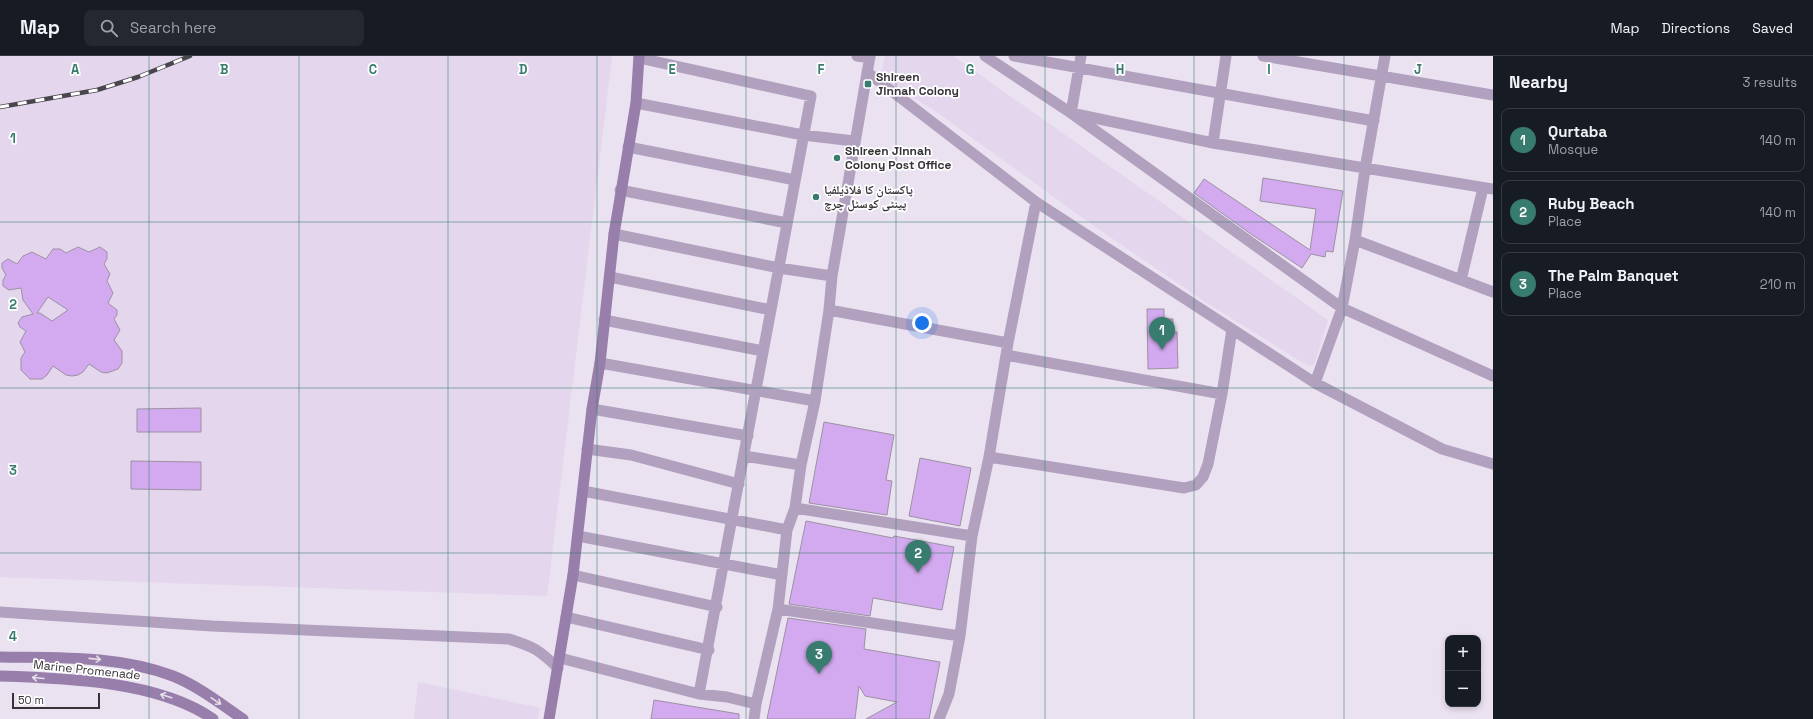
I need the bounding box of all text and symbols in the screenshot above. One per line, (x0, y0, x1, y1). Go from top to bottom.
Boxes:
search box (84, 10, 364, 46)
text: Map (20, 15, 60, 40)
icon: search (98, 17, 120, 39)
text: Search here (130, 18, 216, 37)
text: Map (1610, 19, 1640, 37)
text: Directions (1662, 19, 1730, 37)
text: Saved (1752, 19, 1793, 37)
text: A (71, 61, 80, 78)
text: B (220, 61, 229, 78)
text: C (369, 61, 377, 78)
text: D (519, 61, 528, 78)
text: E (668, 61, 676, 78)
text: F (818, 61, 825, 78)
text: G (966, 61, 974, 78)
text: H (1116, 61, 1124, 78)
text: I (1267, 61, 1271, 78)
text: J (1414, 61, 1422, 78)
place label: Shireen Jinnah Colony (876, 69, 959, 99)
text: Nearby (1509, 71, 1568, 93)
text: 3 results (1743, 74, 1797, 91)
marker: Shireen Jinnah Colony (863, 79, 873, 89)
text: Qurtaba (1548, 122, 1607, 141)
text: 1 (10, 130, 16, 147)
text: 1 (1520, 132, 1526, 149)
text: 140 m (1760, 132, 1796, 149)
text: Mosque (1548, 141, 1598, 158)
place label: Shireen Jinnah Colony Post Office (845, 143, 952, 173)
marker: Shireen Jinnah Colony Post Office (832, 153, 842, 163)
place label: پاکستان کا فلاڈیلفیا پینٹی کوسٹل چرچ (824, 182, 913, 212)
marker: پاکستان کا فلاڈیلفیا پینٹی کوسٹل چرچ (811, 192, 821, 202)
text: Ruby Beach (1548, 194, 1635, 213)
text: 2 (1519, 204, 1527, 221)
text: 140 m (1760, 204, 1796, 221)
text: Place (1548, 213, 1582, 230)
text: The Palm Banquet (1548, 266, 1679, 285)
text: 3 (1519, 276, 1527, 293)
text: 210 m (1760, 276, 1796, 293)
text: Place (1548, 285, 1582, 302)
text: 2 (9, 296, 17, 313)
your location (912, 313, 932, 333)
pin: 1 (1149, 317, 1175, 350)
text: 3 (9, 462, 17, 479)
pin: 2 (905, 540, 931, 573)
text: 4 (9, 628, 17, 645)
map controls (1445, 635, 1481, 707)
button: + (1445, 635, 1481, 671)
pin: 3 (806, 641, 832, 674)
street label: Marine Promenade (33, 656, 141, 684)
one-way arrow (88, 656, 101, 663)
button: − (1445, 671, 1481, 707)
one-way arrow (31, 674, 44, 681)
scale bar (12, 691, 100, 710)
one-way arrow (160, 692, 173, 699)
text: 50 m (18, 693, 44, 707)
one-way arrow (211, 697, 222, 705)

